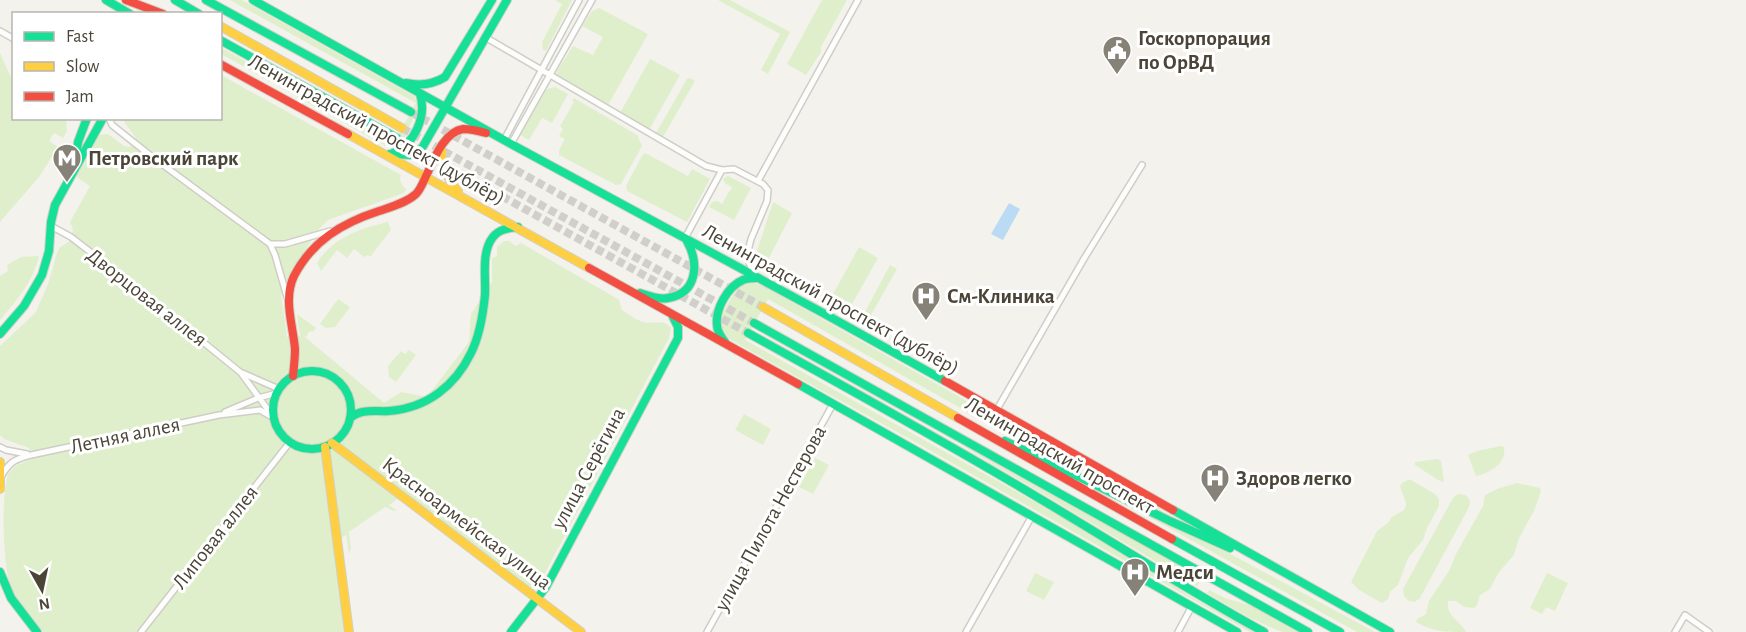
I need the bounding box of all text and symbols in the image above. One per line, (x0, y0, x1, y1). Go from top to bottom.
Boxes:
legend (12, 12, 222, 120)
text: Fast (66, 28, 94, 46)
place label: Госкорпорация по ОрВД (1138, 28, 1271, 73)
public building icon: Госкорпорация по ОрВД (1101, 34, 1133, 76)
street label: Ленинградский проспект (дублёр) (245, 50, 509, 209)
text: Slow (66, 58, 99, 76)
text: Jam (66, 88, 94, 106)
metro station icon: Петровский парк (51, 142, 83, 184)
place label: Петровский парк (88, 148, 239, 169)
street label: Ленинградский проспект (дублёр) (699, 220, 963, 379)
street label: Дворцовая аллея (83, 244, 211, 351)
hospital icon: См-Клиника (910, 280, 942, 322)
place label: См-Клиника (947, 286, 1055, 307)
street label: Ленинградский проспект (962, 393, 1158, 518)
street label: улица Серёгина (547, 404, 629, 533)
street label: Летняя аллея (68, 414, 182, 457)
street label: улица Пилота Нестерова (710, 422, 830, 615)
street label: Красноармейская улица (378, 453, 555, 594)
hospital icon: Здоров легко (1199, 462, 1231, 504)
place label: Здоров легко (1236, 468, 1352, 489)
street label: Липовая аллея (169, 482, 262, 593)
hospital icon: Медси (1119, 556, 1151, 598)
north arrow (12, 560, 72, 620)
place label: Медси (1156, 562, 1214, 583)
text: N (37, 595, 51, 613)

